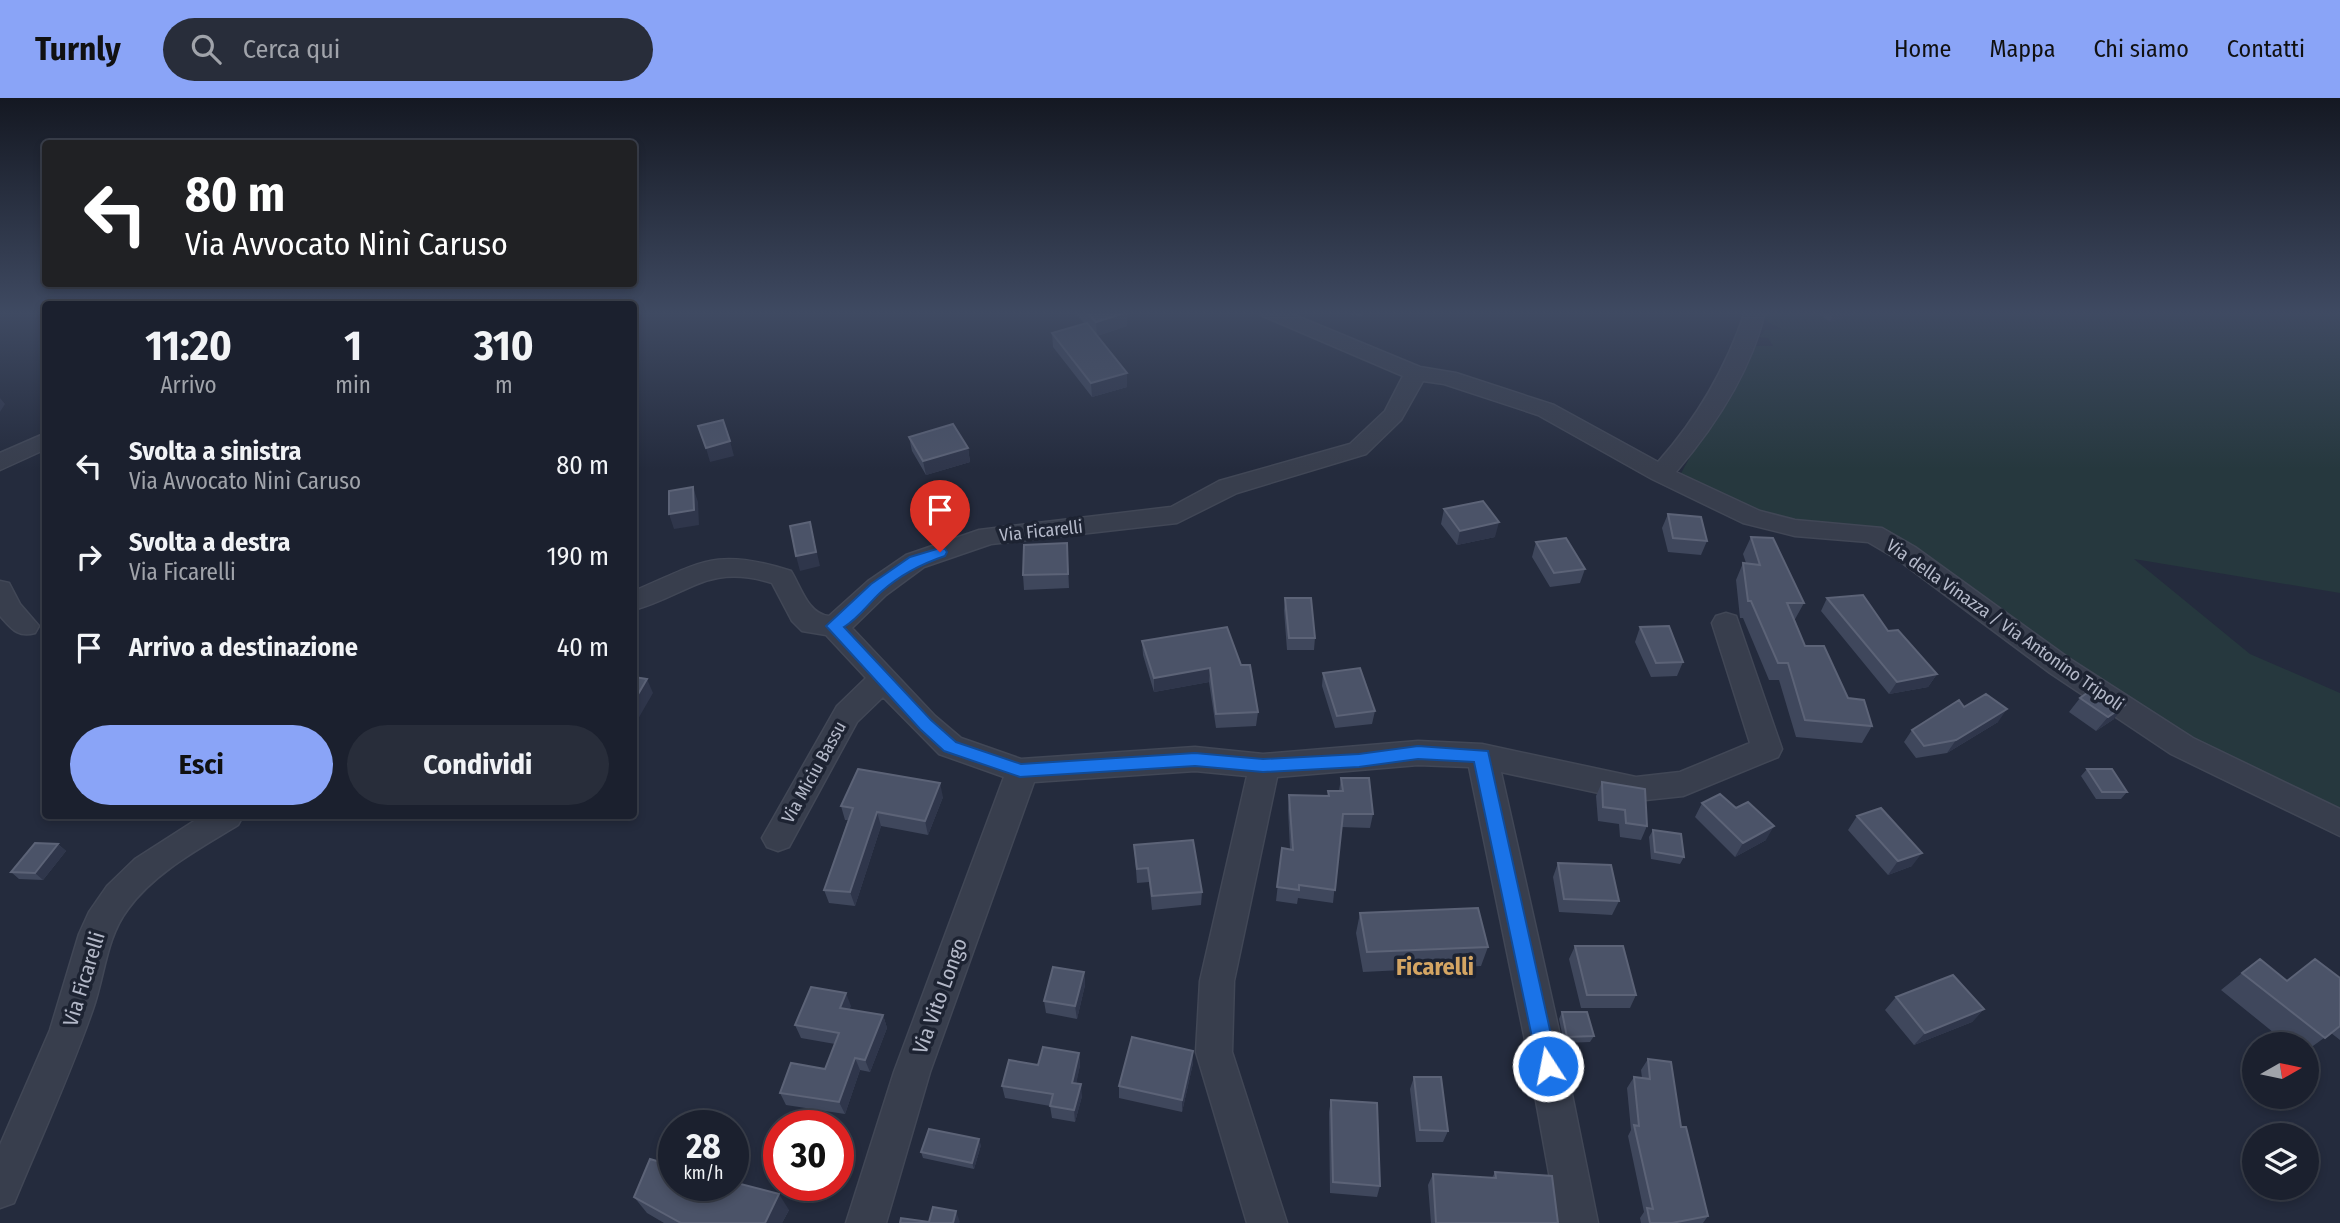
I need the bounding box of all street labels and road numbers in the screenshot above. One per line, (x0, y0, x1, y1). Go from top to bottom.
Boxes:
street label: Via Ficarelli (998, 516, 1084, 546)
street label: Via della Vinazza / Via Antonino Tripoli (1882, 534, 2128, 716)
street label: Via Miciu Bassu (777, 717, 851, 827)
street label: Via Ficarelli (57, 929, 111, 1029)
street label: Via Vito Longo (907, 935, 973, 1057)

